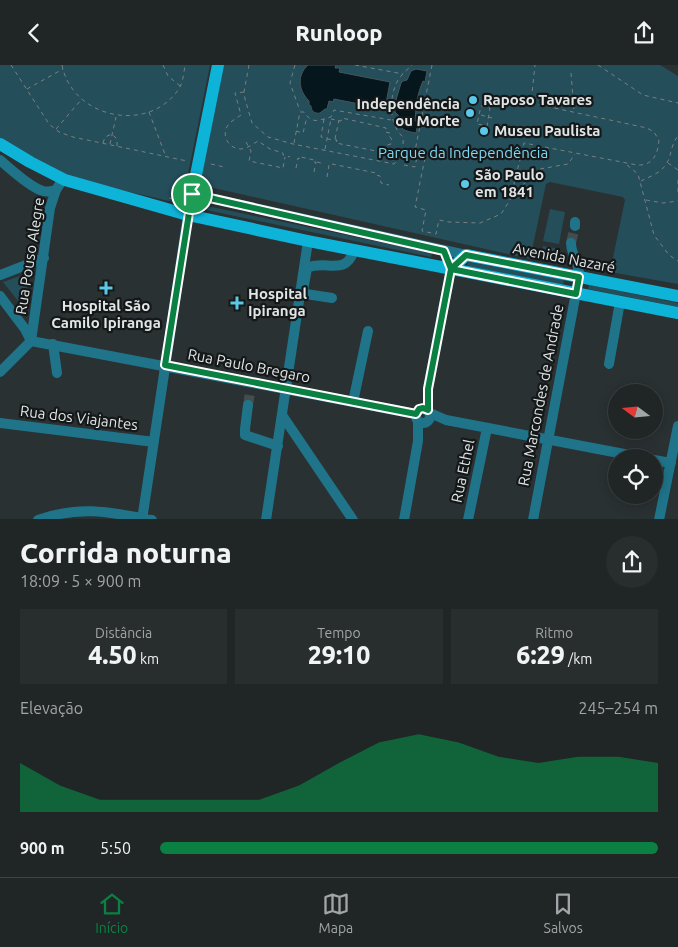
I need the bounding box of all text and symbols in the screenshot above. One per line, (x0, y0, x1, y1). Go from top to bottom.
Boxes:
icon: back (20, 19, 48, 47)
icon: share (630, 19, 658, 47)
text: Runloop (295, 20, 383, 45)
place label: Raposo Tavares (483, 91, 592, 108)
marker: Raposo Tavares (467, 94, 479, 106)
place label: Independência ou Morte (357, 95, 460, 129)
marker: Independência ou Morte (464, 107, 476, 119)
place label: Museu Paulista (494, 122, 601, 139)
marker: Museu Paulista (478, 125, 490, 137)
park label: Parque da Independência (378, 144, 548, 161)
place label: São Paulo em 1841 (475, 166, 544, 200)
pin (171, 173, 213, 215)
marker: São Paulo em 1841 (459, 178, 471, 190)
icon: arrive (178, 180, 206, 208)
street label: Rua Pouso Alegre (12, 196, 47, 316)
street label: Avenida Nazaré (511, 239, 617, 276)
marker: Hospital São Camilo Ipiranga (99, 281, 113, 295)
place label: Hospital Ipiranga (248, 285, 308, 319)
marker: Hospital Ipiranga (230, 296, 244, 310)
place label: Hospital São Camilo Ipiranga (51, 297, 161, 331)
street label: Rua Marcondes de Andrade (515, 303, 566, 487)
street label: Rua Paulo Bregaro (186, 345, 312, 386)
north arrow (608, 384, 662, 439)
map controls (608, 384, 663, 504)
street label: Rua dos Viajantes (19, 402, 139, 433)
street label: Rua Ethel (448, 438, 478, 504)
button: locate (608, 449, 663, 504)
button: share (606, 536, 658, 588)
text: Corrida noturna (20, 537, 232, 568)
text: 18:09 · 5 × 900 m (20, 572, 141, 590)
text: Distância (95, 625, 152, 641)
text: Tempo (317, 625, 361, 641)
text: Ritmo (535, 625, 573, 641)
text: 4.50 (88, 641, 137, 669)
text: 29:10 (308, 641, 370, 669)
text: 6:29 (516, 641, 565, 669)
text: km (137, 651, 159, 667)
text: /km (565, 651, 592, 667)
text: Elevação (20, 699, 83, 717)
text: 245–254 m (578, 699, 658, 717)
text: 900 m (20, 839, 65, 857)
text: 5:50 (100, 839, 131, 857)
tab: Início (95, 890, 128, 936)
tab: Mapa (319, 890, 353, 936)
tab: Salvos (544, 890, 583, 936)

